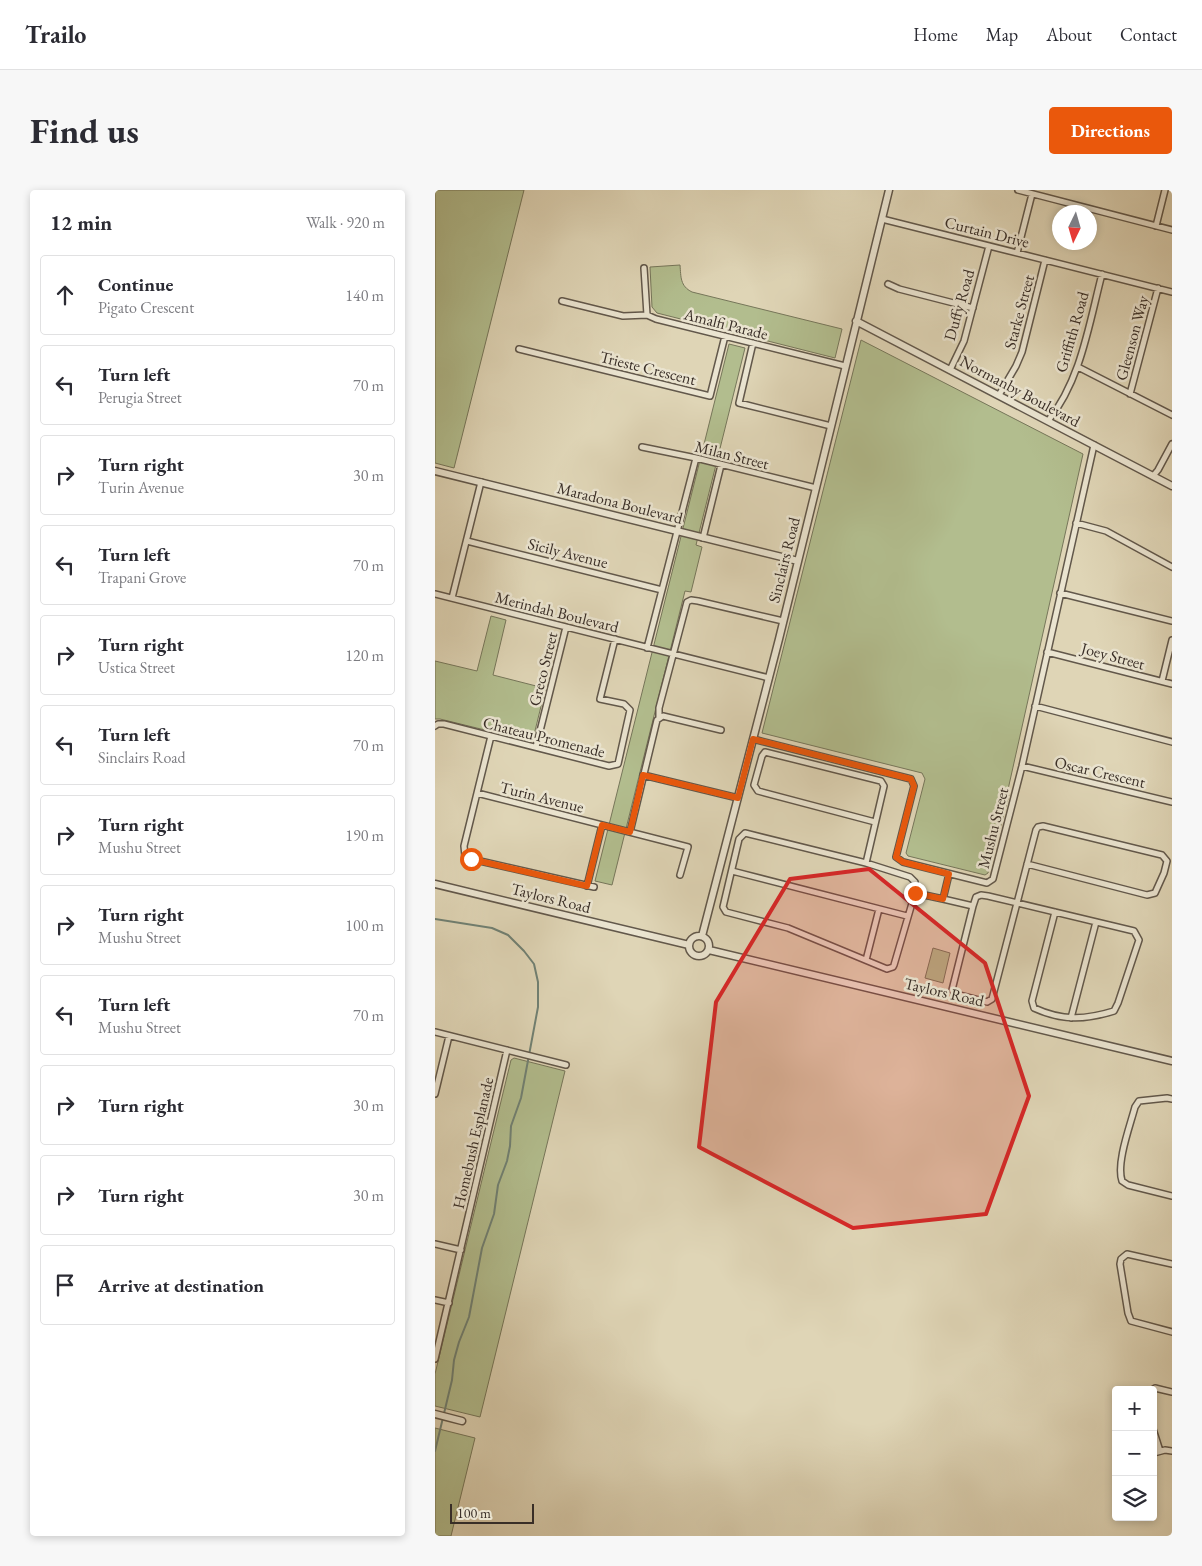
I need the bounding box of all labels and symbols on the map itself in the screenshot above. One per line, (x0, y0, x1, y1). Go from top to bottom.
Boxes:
north arrow (1052, 205, 1097, 250)
street label: Curtain Drive (943, 211, 1031, 253)
street label: Duffy Road (939, 266, 979, 343)
street label: Starke Street (999, 272, 1039, 352)
street label: Griffith Road (1050, 288, 1094, 375)
street label: Gleenson Way (1111, 292, 1154, 383)
street label: Amalfi Parade (681, 303, 770, 345)
street label: Trieste Crescent (598, 346, 698, 390)
street label: Normanby Boulevard (956, 350, 1085, 432)
street label: Milan Street (693, 436, 771, 474)
street label: Maradona Boulevard (555, 477, 686, 529)
street label: Sinclairs Road (763, 514, 805, 605)
street label: Sicily Avenue (526, 533, 610, 573)
street label: Merindah Boulevard (493, 587, 622, 638)
street label: Greco Street (524, 630, 562, 708)
street label: Joey Street (1077, 637, 1147, 675)
street label: Chateau Promenade (481, 712, 607, 762)
street label: Oscar Crescent (1053, 751, 1147, 793)
street label: Turin Avenue (498, 776, 586, 818)
street label: Mushu Street (973, 785, 1013, 871)
route start (460, 848, 483, 871)
street label: Taylors Road (509, 878, 594, 918)
route end (904, 882, 927, 905)
street label: Taylors Road (902, 973, 987, 1012)
street label: Homebush Esplanade (448, 1075, 498, 1211)
scale bar (450, 1501, 534, 1524)

